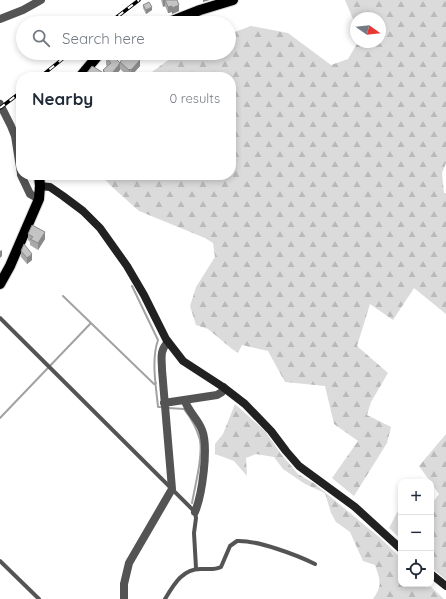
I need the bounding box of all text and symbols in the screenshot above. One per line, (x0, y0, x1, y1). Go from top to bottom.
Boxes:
north arrow (350, 12, 386, 48)
search box (16, 16, 236, 60)
icon: search (30, 27, 52, 49)
text: Search here (62, 29, 145, 48)
text: Nearby (32, 88, 93, 109)
text: 0 results (169, 90, 220, 106)
map controls (398, 479, 434, 587)
button: + (398, 479, 434, 515)
button: − (398, 515, 434, 551)
button: locate (398, 551, 434, 587)

